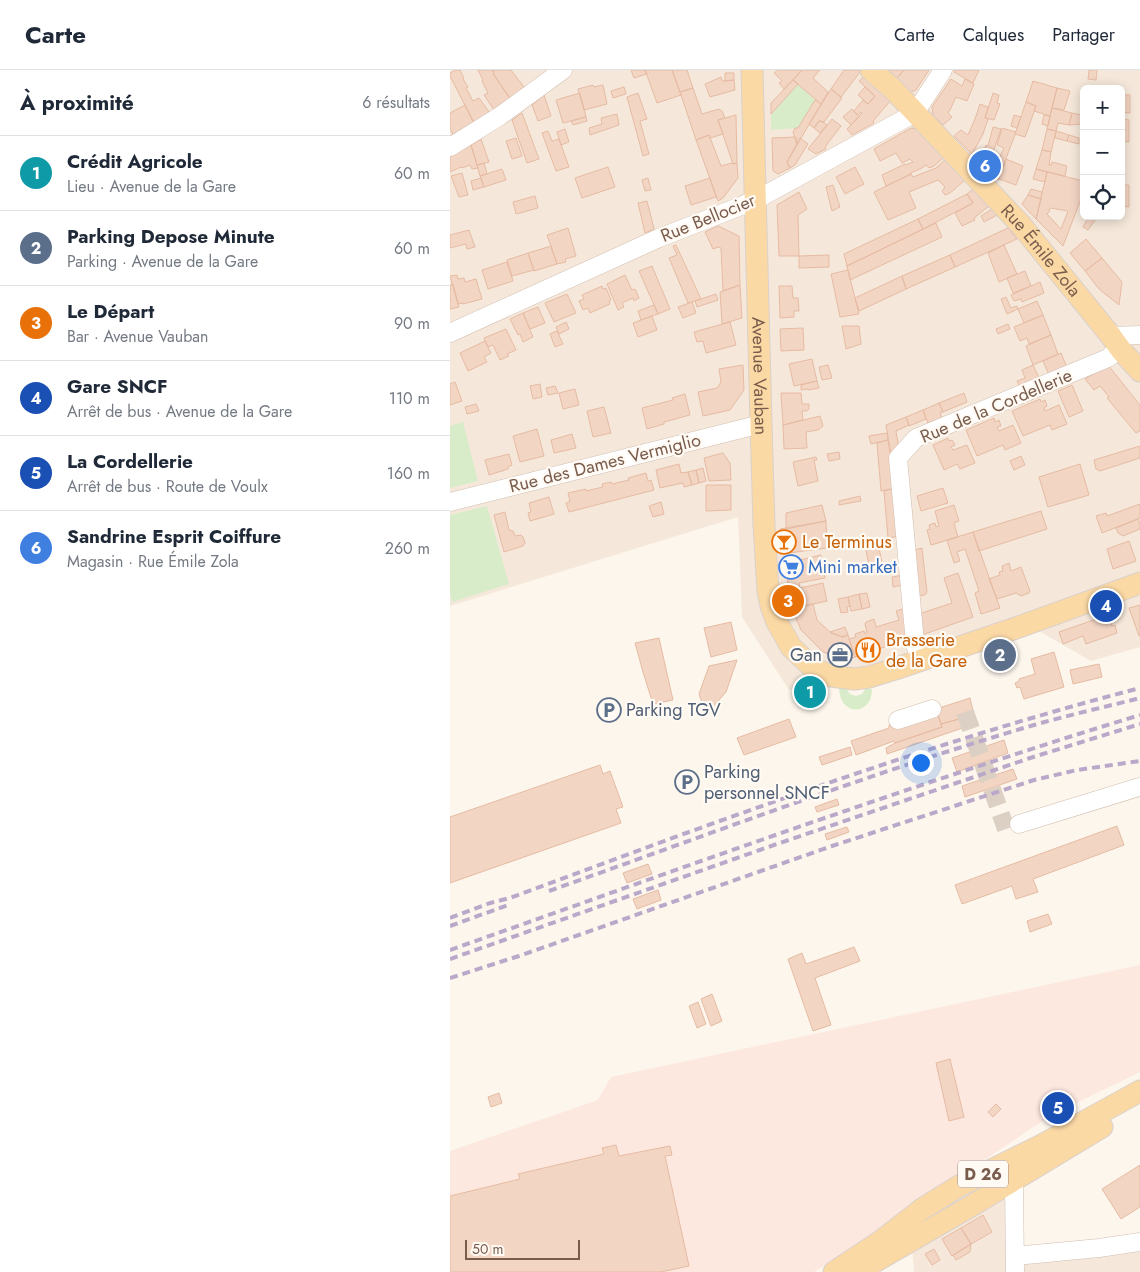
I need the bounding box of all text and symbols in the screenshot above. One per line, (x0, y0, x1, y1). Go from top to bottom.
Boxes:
text: Carte (25, 17, 86, 52)
text: Carte (894, 22, 935, 48)
text: Calques (963, 22, 1024, 48)
text: Partager (1052, 22, 1115, 48)
map controls (1080, 85, 1125, 220)
button: + (1080, 85, 1125, 130)
text: À proximité (20, 88, 134, 118)
text: 6 résultats (362, 91, 430, 114)
button: − (1080, 130, 1125, 175)
pin: 6 (969, 147, 1001, 185)
text: Crédit Agricole (67, 148, 203, 175)
text: 1 (32, 162, 40, 185)
text: 60 m (394, 162, 430, 185)
text: Lieu · Avenue de la Gare (67, 175, 236, 198)
button: locate (1080, 175, 1125, 220)
street label: Rue Bellocier (657, 187, 760, 249)
street label: Rue Émile Zola (995, 198, 1087, 302)
text: Parking Depose Minute (67, 223, 275, 250)
text: 2 (31, 237, 41, 260)
text: 60 m (394, 237, 430, 260)
text: Parking · Avenue de la Gare (67, 250, 258, 273)
text: Le Départ (67, 298, 154, 325)
text: 3 (31, 312, 41, 335)
text: 90 m (394, 312, 430, 335)
street label: Avenue Vauban (745, 317, 774, 435)
text: Bar · Avenue Vauban (67, 325, 208, 348)
street label: Rue de la Cordellerie (916, 362, 1076, 450)
text: Gare SNCF (67, 373, 168, 400)
text: 4 (30, 387, 42, 410)
text: 110 m (389, 387, 430, 410)
text: Arrêt de bus · Avenue de la Gare (67, 400, 292, 423)
street label: Rue des Dames Vermiglio (506, 427, 704, 499)
text: La Cordellerie (67, 448, 193, 475)
text: 5 (31, 462, 41, 485)
text: 160 m (387, 462, 430, 485)
text: Arrêt de bus · Route de Voulx (67, 475, 268, 498)
text: Sandrine Esprit Coiffure (67, 523, 281, 550)
bar icon: Le Terminus (771, 529, 797, 555)
place label: Le Terminus (802, 529, 892, 555)
text: 6 (31, 537, 41, 560)
text: 260 m (385, 537, 430, 560)
text: Magasin · Rue Émile Zola (67, 550, 239, 573)
supermarket icon: Mini market (778, 554, 804, 580)
place label: Mini market (808, 554, 898, 580)
pin: 3 (772, 582, 804, 620)
pin: 4 (1090, 587, 1122, 625)
place label: Brasserie de la Gare (886, 627, 967, 674)
pin: 2 (984, 636, 1016, 674)
restaurant icon: Brasserie de la Gare (855, 637, 881, 663)
place label: Gan (790, 642, 822, 668)
office icon: Gan (827, 642, 853, 668)
pin: 1 (794, 673, 826, 711)
parking icon: Parking TGV (596, 697, 622, 723)
place label: Parking TGV (626, 697, 721, 723)
your location (908, 750, 934, 776)
place label: Parking personnel SNCF (704, 759, 830, 806)
parking icon: Parking personnel SNCF (674, 769, 700, 795)
pin: 5 (1042, 1089, 1074, 1127)
road number: D 26 (958, 1160, 1008, 1188)
scale bar (465, 1237, 580, 1260)
text: 50 m (472, 1239, 503, 1259)

